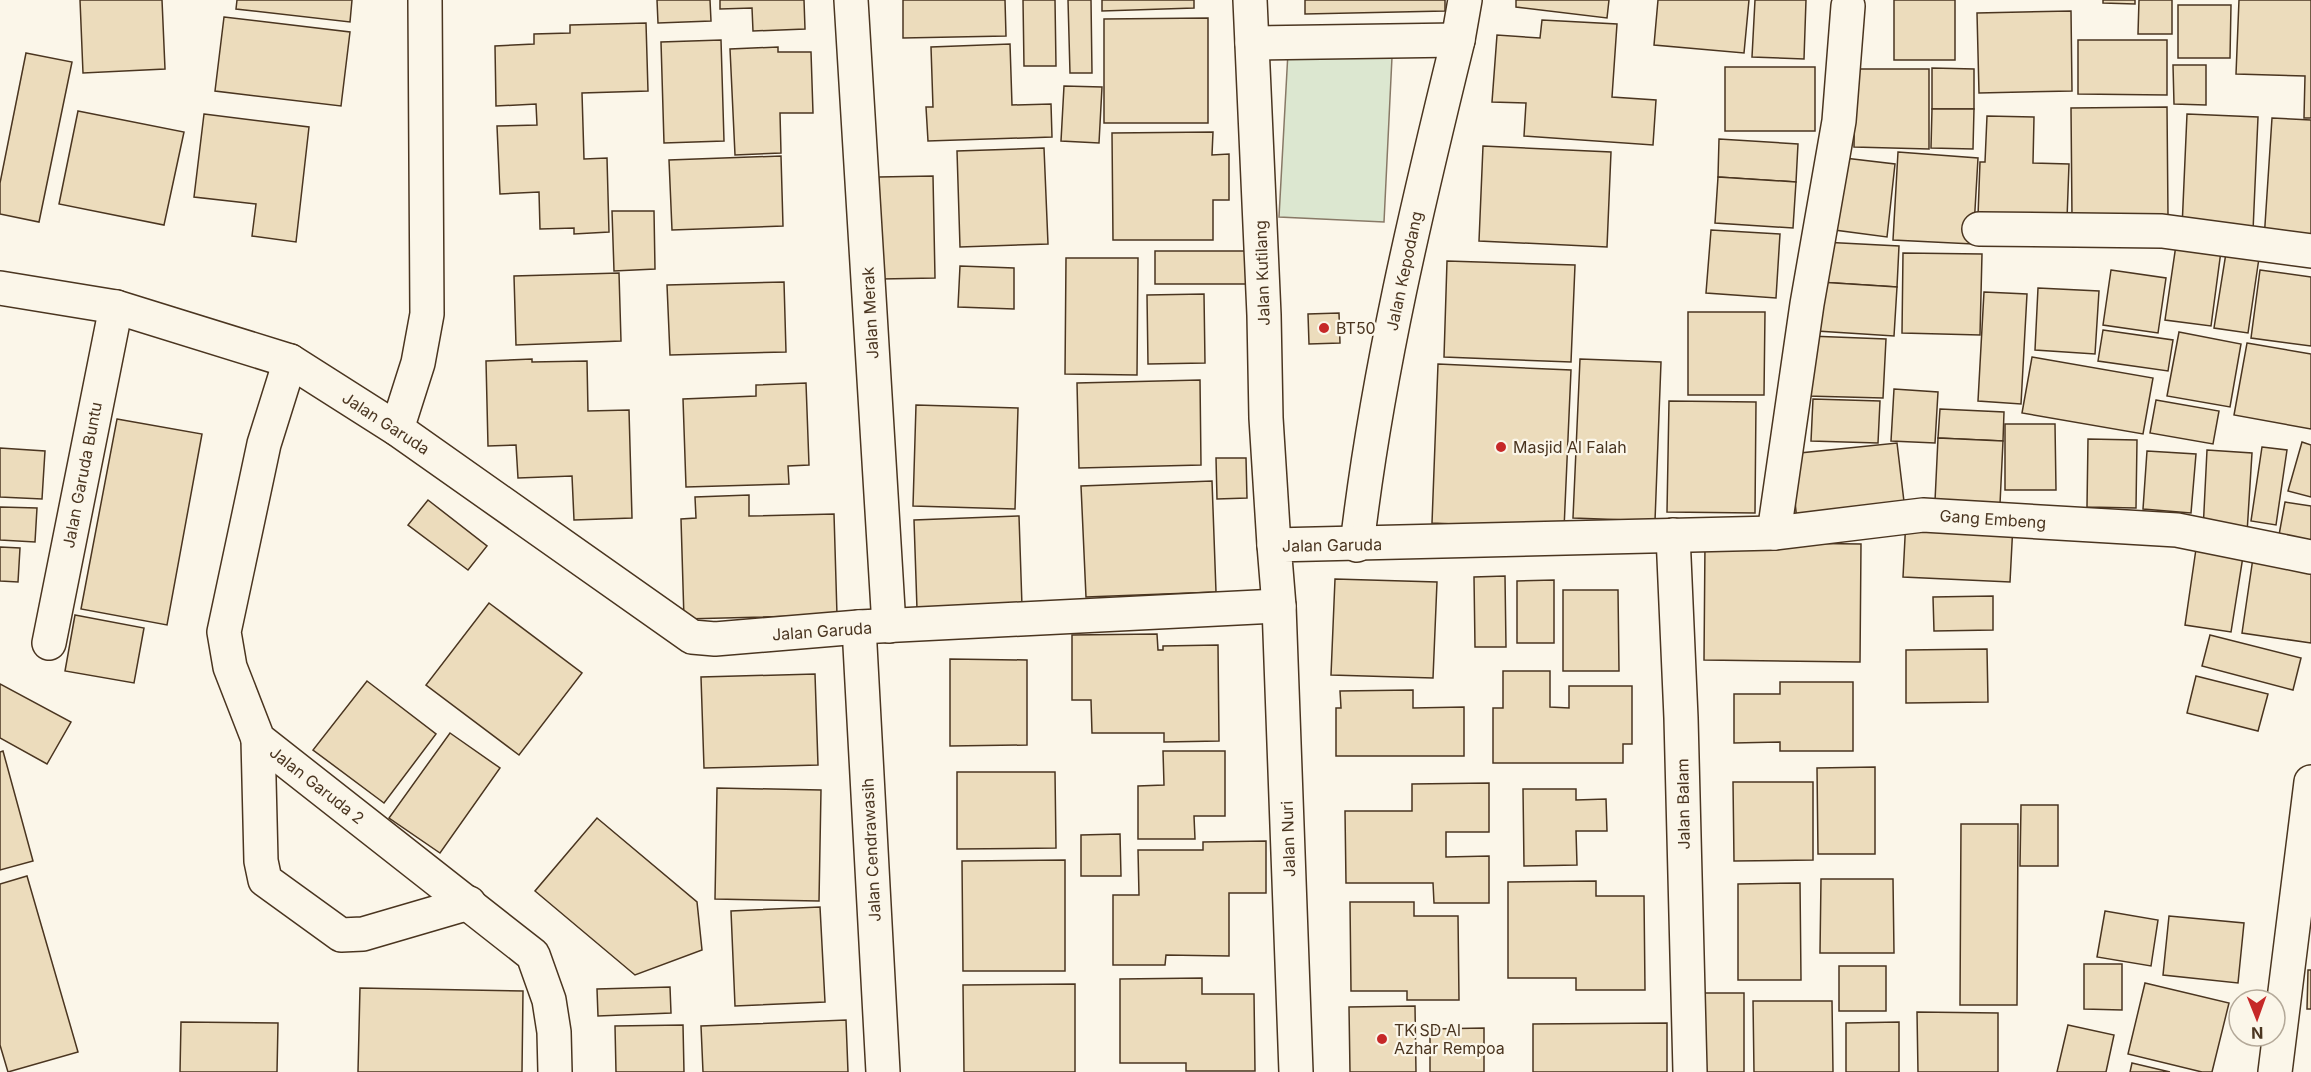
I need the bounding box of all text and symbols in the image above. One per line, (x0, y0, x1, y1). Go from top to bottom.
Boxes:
street label: Jalan Kepodang (1382, 209, 1426, 333)
street label: Jalan Kutilang (1250, 220, 1274, 326)
street label: Jalan Merak (858, 266, 882, 360)
place label: BT50 (1336, 318, 1376, 338)
marker: BT50 (1317, 321, 1331, 335)
street label: Jalan Garuda (339, 387, 433, 459)
street label: Jalan Garuda Buntu (58, 400, 106, 550)
place label: Masjid Al Falah (1513, 437, 1627, 457)
marker: Masjid Al Falah (1494, 440, 1508, 454)
street label: Gang Embeng (1939, 505, 2047, 533)
street label: Jalan Garuda (1282, 534, 1382, 556)
street label: Jalan Garuda (771, 618, 873, 644)
street label: Jalan Garuda 2 (266, 742, 368, 828)
street label: Jalan Balam (1672, 758, 1694, 850)
street label: Jalan Cendrawasih (857, 778, 885, 922)
street label: Jalan Nuri (1277, 800, 1299, 878)
north arrow (2227, 988, 2287, 1048)
place label: TK SD Al Azhar Rempoa (1394, 1020, 1505, 1058)
text: N (2251, 1023, 2264, 1043)
marker: TK SD Al Azhar Rempoa (1375, 1032, 1389, 1046)

